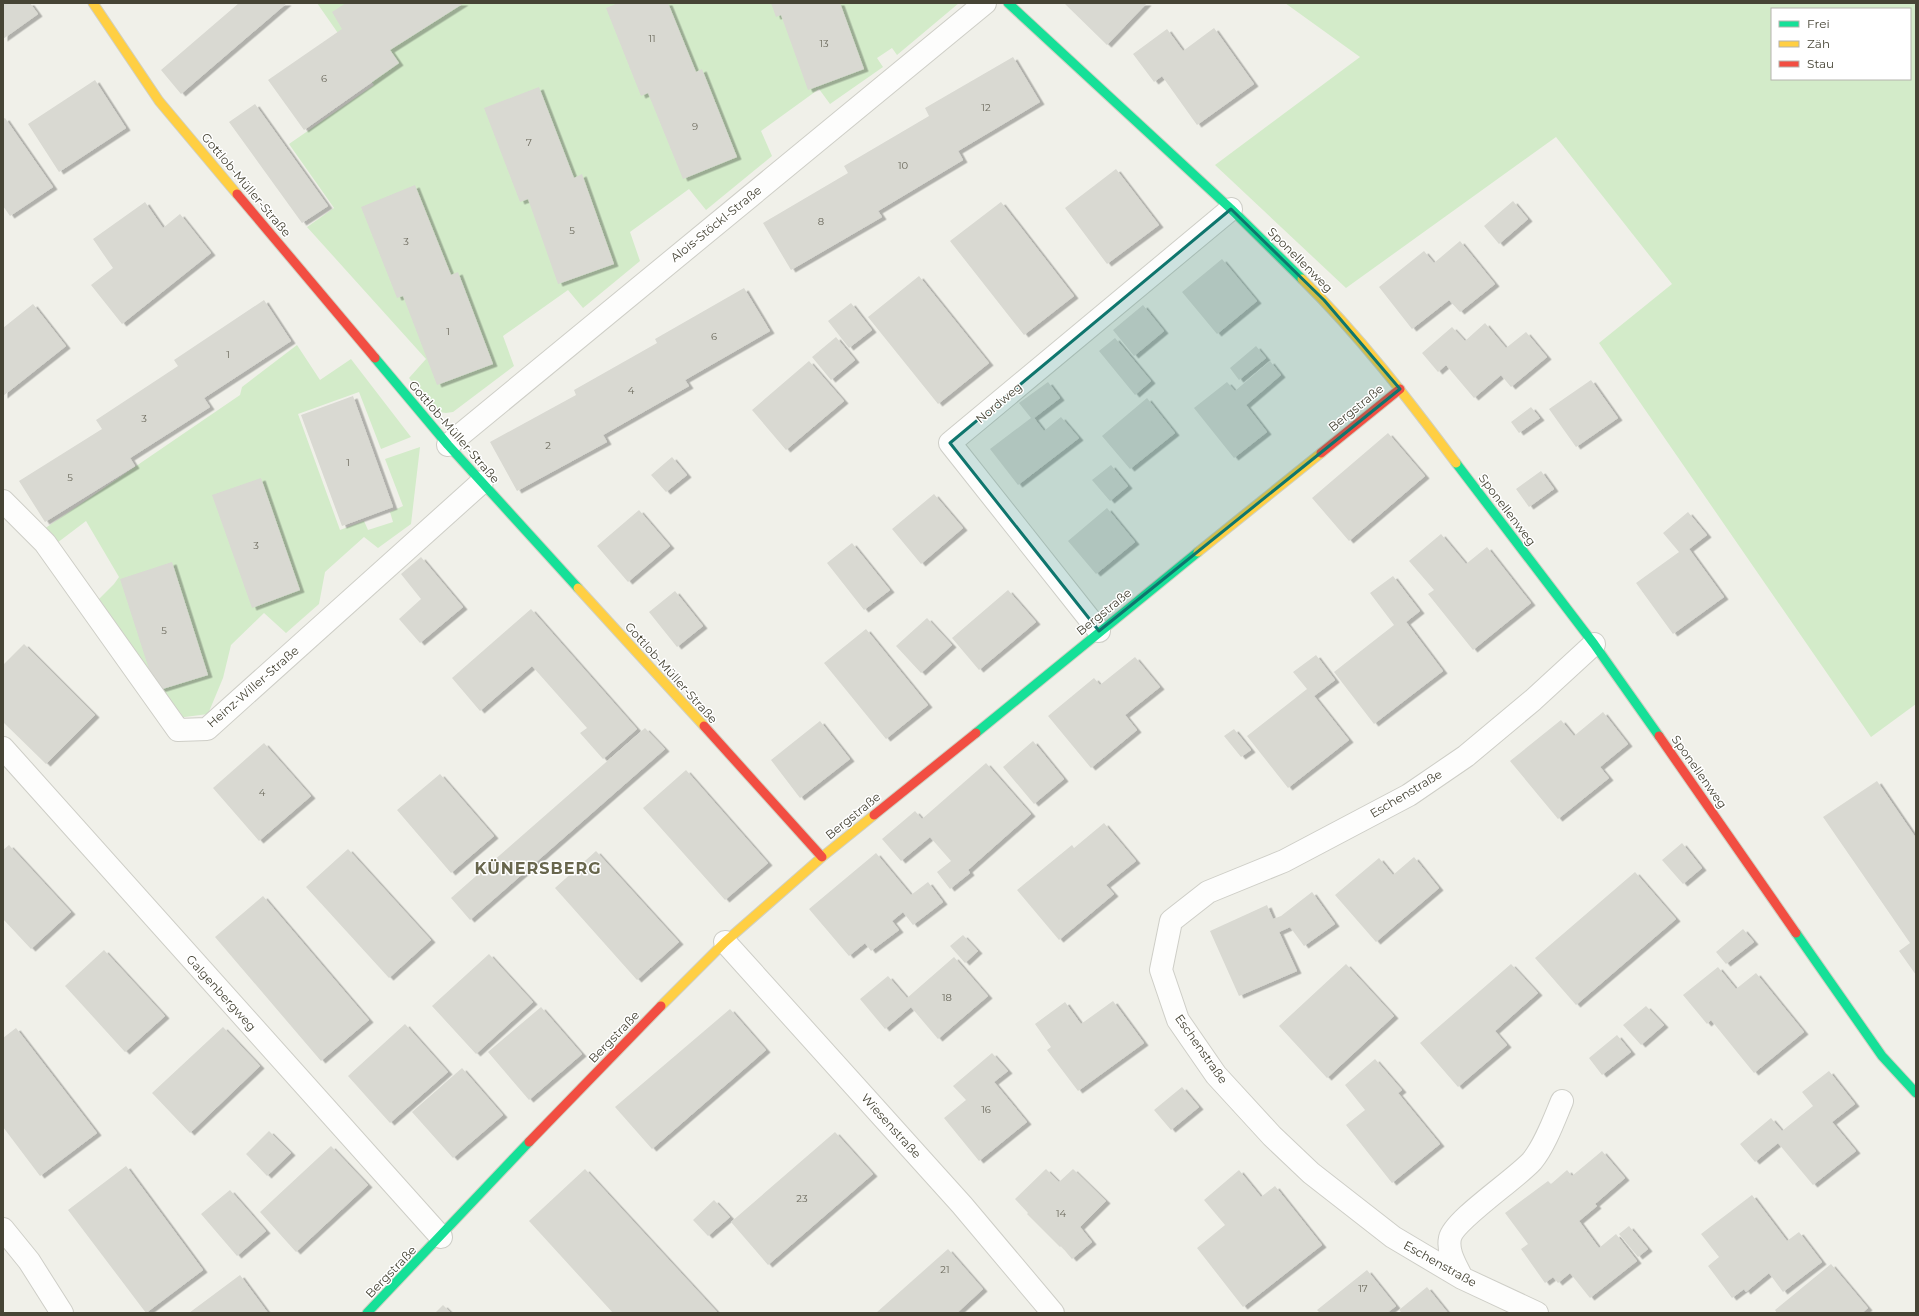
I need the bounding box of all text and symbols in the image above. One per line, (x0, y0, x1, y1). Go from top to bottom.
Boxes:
legend (1771, 8, 1911, 80)
text: Frei (1807, 16, 1830, 31)
house number: 11 (648, 32, 656, 45)
text: Zäh (1807, 36, 1830, 51)
house number: 13 (819, 37, 829, 50)
text: Stau (1807, 56, 1834, 71)
house number: 6 (321, 72, 327, 85)
house number: 12 (981, 101, 991, 114)
house number: 9 (692, 120, 698, 133)
street label: Gottlob-Müller-Straße (198, 130, 294, 240)
house number: 7 (526, 136, 532, 149)
house number: 10 (898, 159, 908, 172)
street label: Alois-Stöckl-Straße (667, 182, 764, 265)
house number: 8 (818, 215, 824, 228)
house number: 5 (569, 224, 575, 237)
street label: Sponellenweg (1265, 224, 1336, 295)
house number: 3 (403, 235, 409, 248)
house number: 1 (446, 325, 450, 338)
house number: 6 (711, 330, 717, 343)
house number: 1 (226, 348, 230, 361)
street label: Gottlob-Müller-Straße (406, 377, 503, 486)
street label: Nordweg (972, 379, 1025, 426)
street label: Bergstraße (1325, 381, 1386, 434)
house number: 4 (628, 384, 635, 397)
house number: 3 (141, 412, 147, 425)
house number: 2 (545, 439, 551, 452)
house number: 1 (346, 456, 350, 469)
house number: 5 (67, 471, 73, 484)
street label: Sponellenweg (1476, 471, 1539, 549)
house number: 3 (253, 539, 259, 552)
street label: Bergstraße (1073, 585, 1134, 638)
street label: Gottlob-Müller-Straße (622, 619, 721, 726)
house number: 5 (161, 624, 167, 637)
street label: Heinz-Willer-Straße (204, 643, 302, 731)
street label: Sponellenweg (1669, 732, 1730, 811)
street label: Eschenstraße (1367, 766, 1444, 821)
house number: 4 (259, 786, 266, 799)
street label: Bergstraße (822, 789, 883, 842)
district label: KÜNERSBERG (475, 859, 602, 878)
street label: Galgenbergweg (183, 952, 259, 1034)
house number: 18 (942, 991, 952, 1004)
street label: Bergstraße (585, 1007, 642, 1066)
street label: Eschenstraße (1172, 1011, 1231, 1086)
street label: Wiesenstraße (858, 1090, 924, 1161)
house number: 16 (981, 1103, 991, 1116)
house number: 23 (796, 1192, 808, 1205)
house number: 14 (1056, 1207, 1066, 1220)
street label: Eschenstraße (1401, 1237, 1479, 1290)
street label: Bergstraße (362, 1242, 419, 1301)
house number: 21 (940, 1263, 950, 1276)
house number: 17 (1358, 1282, 1368, 1295)

